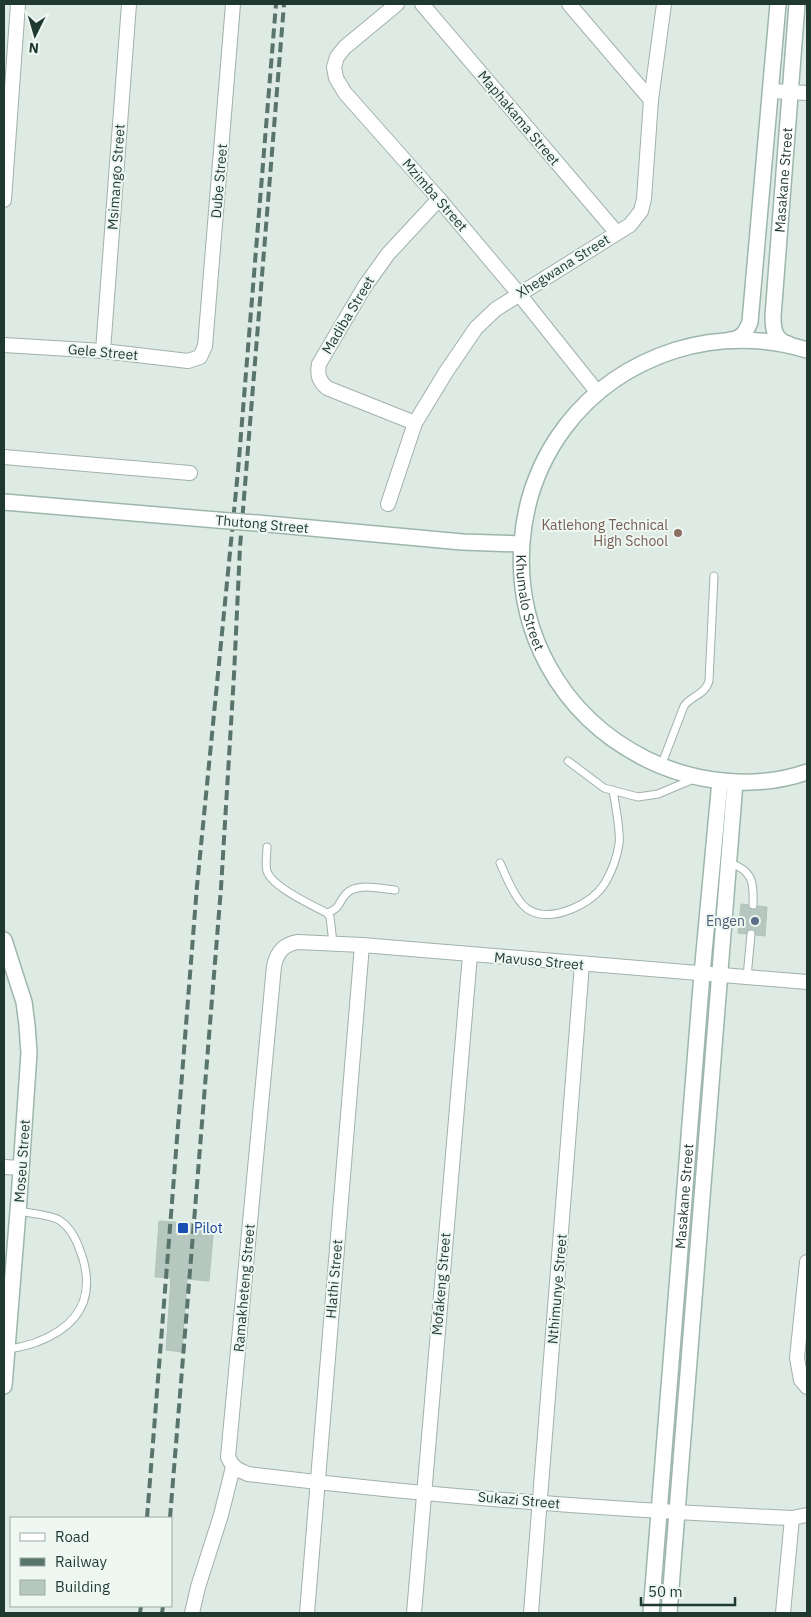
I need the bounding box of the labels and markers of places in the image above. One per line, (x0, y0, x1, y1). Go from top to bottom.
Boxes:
place label: Katlehong Technical High School (541, 516, 668, 550)
marker: Katlehong Technical High School (672, 527, 684, 539)
place label: Engen (706, 912, 745, 930)
marker: Engen (749, 915, 761, 927)
place label: Pilot (194, 1219, 223, 1237)
marker: Pilot (176, 1221, 190, 1235)

